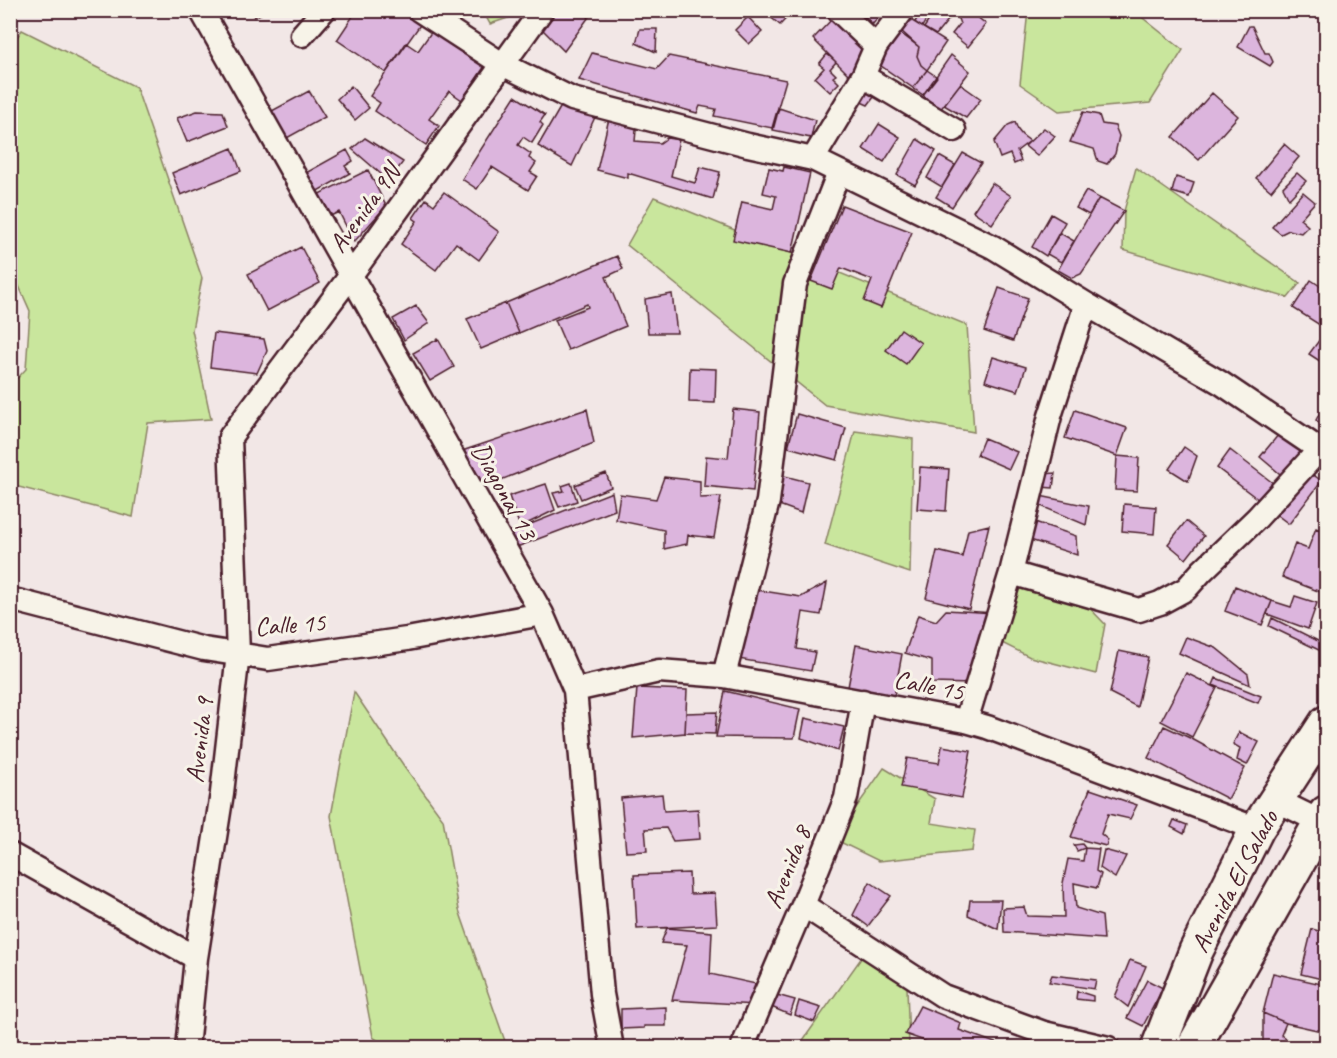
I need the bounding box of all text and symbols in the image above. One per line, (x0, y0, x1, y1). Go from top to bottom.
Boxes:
street label: Avenida 9N (321, 154, 410, 259)
street label: Diagonal 13 (464, 437, 546, 548)
street label: Calle 15 (254, 605, 328, 643)
street label: Calle 15 (891, 663, 968, 709)
street label: Avenida 9 (178, 693, 221, 784)
street label: Avenida El Salado (1183, 803, 1287, 958)
street label: Avenida 8 (756, 819, 820, 913)

